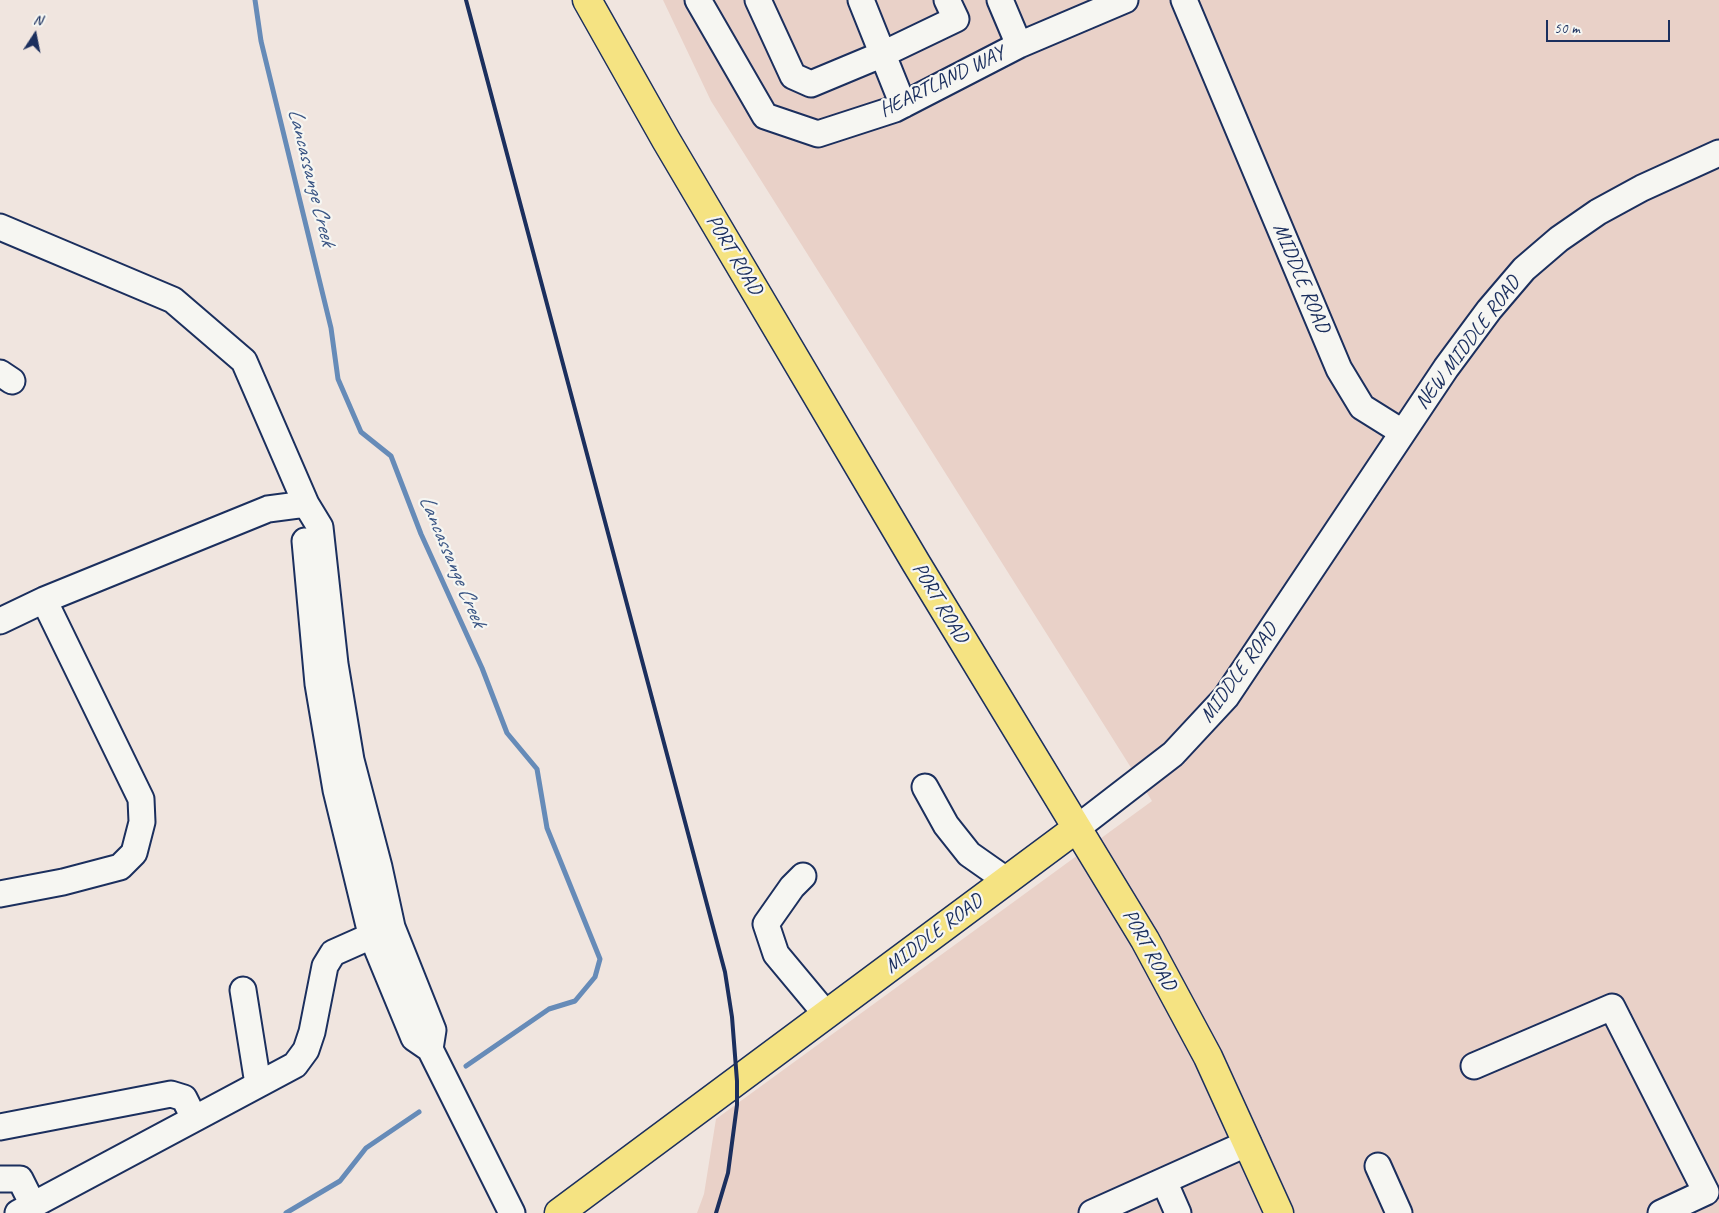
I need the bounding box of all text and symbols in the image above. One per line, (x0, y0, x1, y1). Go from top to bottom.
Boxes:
north arrow (10, 10, 60, 60)
scale bar (1549, 10, 1673, 42)
text: N (32, 11, 44, 29)
text: 50 m (1554, 19, 1580, 38)
street label: HEARTLAND WAY (875, 41, 1009, 123)
water label: Lancassange Creek (281, 106, 341, 248)
street label: PORT ROAD (700, 210, 768, 300)
street label: MIDDLE ROAD (1267, 219, 1335, 337)
street label: NEW MIDDLE ROAD (1410, 271, 1526, 415)
water label: Lancassange Creek (412, 491, 492, 631)
street label: PORT ROAD (906, 558, 974, 648)
street label: MIDDLE ROAD (1195, 618, 1283, 728)
street label: MIDDLE ROAD (880, 889, 988, 979)
street label: PORT ROAD (1116, 905, 1182, 995)

